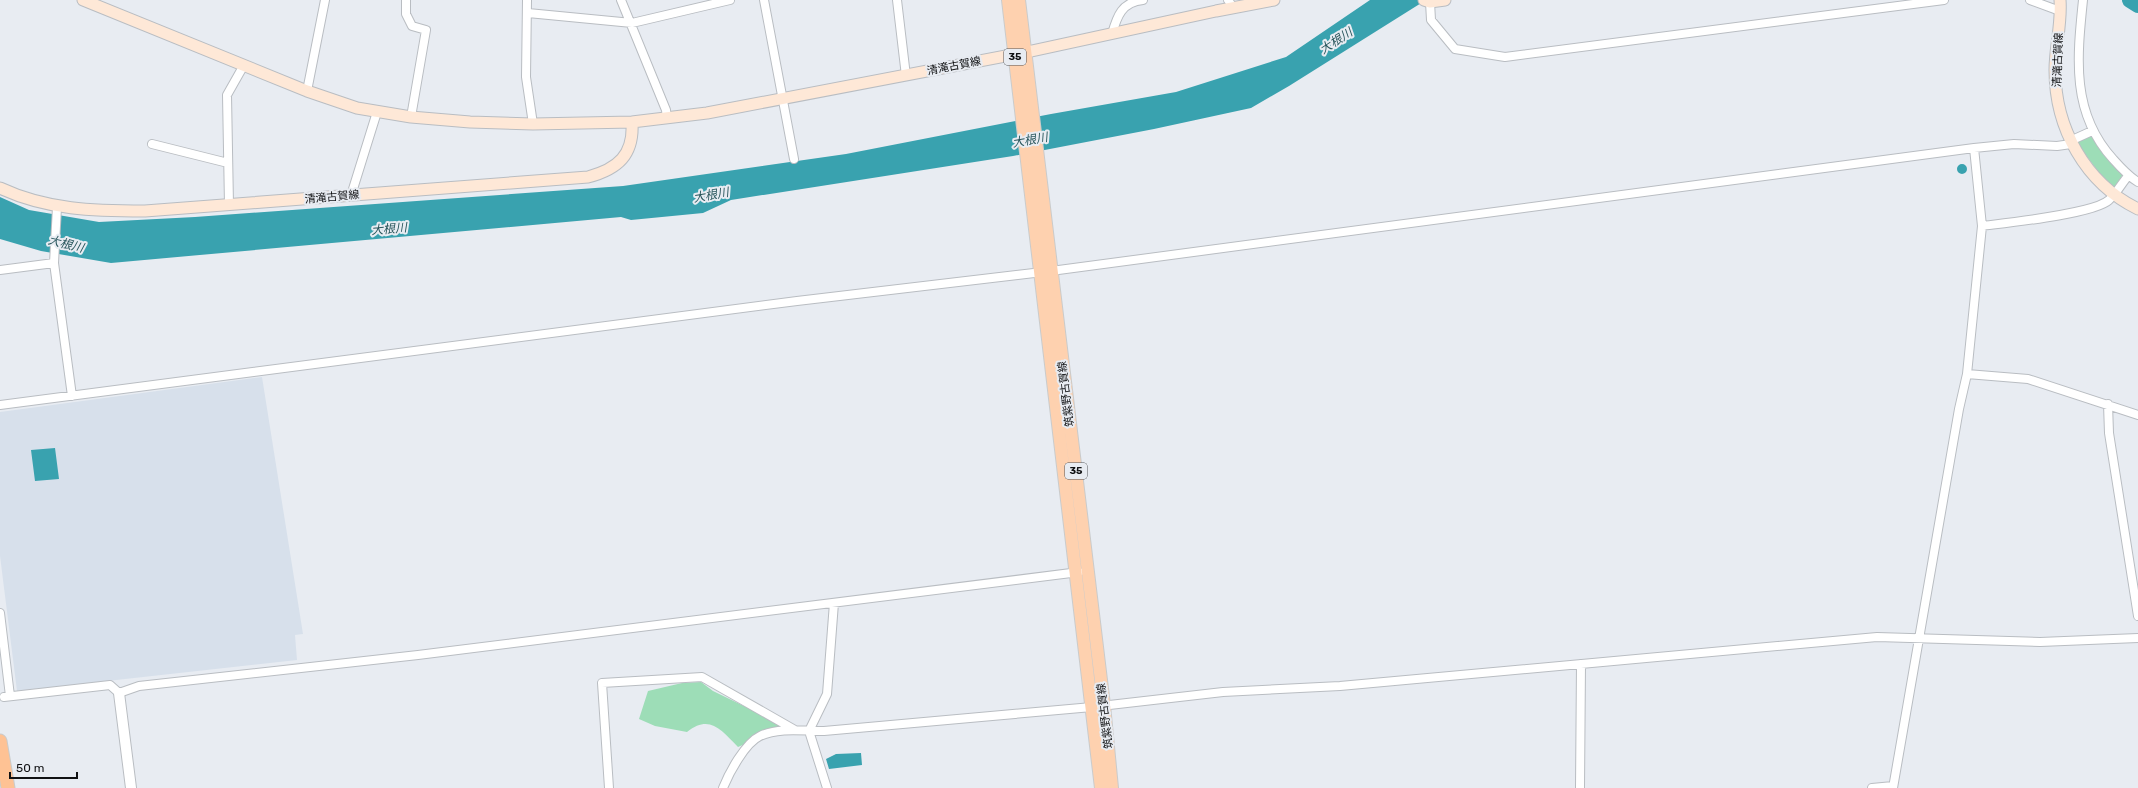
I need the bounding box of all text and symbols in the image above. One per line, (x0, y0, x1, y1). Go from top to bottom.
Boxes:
water label: 大根川 (1317, 24, 1357, 57)
street label: 清滝古賀線 (2051, 32, 2065, 88)
road number: 35 (1004, 49, 1026, 65)
street label: 清滝古賀線 (926, 54, 982, 78)
water label: 大根川 (1011, 130, 1051, 150)
water label: 大根川 (692, 185, 732, 205)
street label: 清滝古賀線 (304, 188, 360, 206)
water label: 大根川 (370, 220, 410, 238)
water label: 大根川 (47, 233, 87, 256)
street label: 筑紫野古賀線 (1056, 360, 1076, 428)
road number: 35 (1065, 463, 1087, 479)
street label: 筑紫野古賀線 (1095, 682, 1115, 750)
scale bar (10, 754, 77, 780)
text: 50 m (16, 761, 44, 775)

